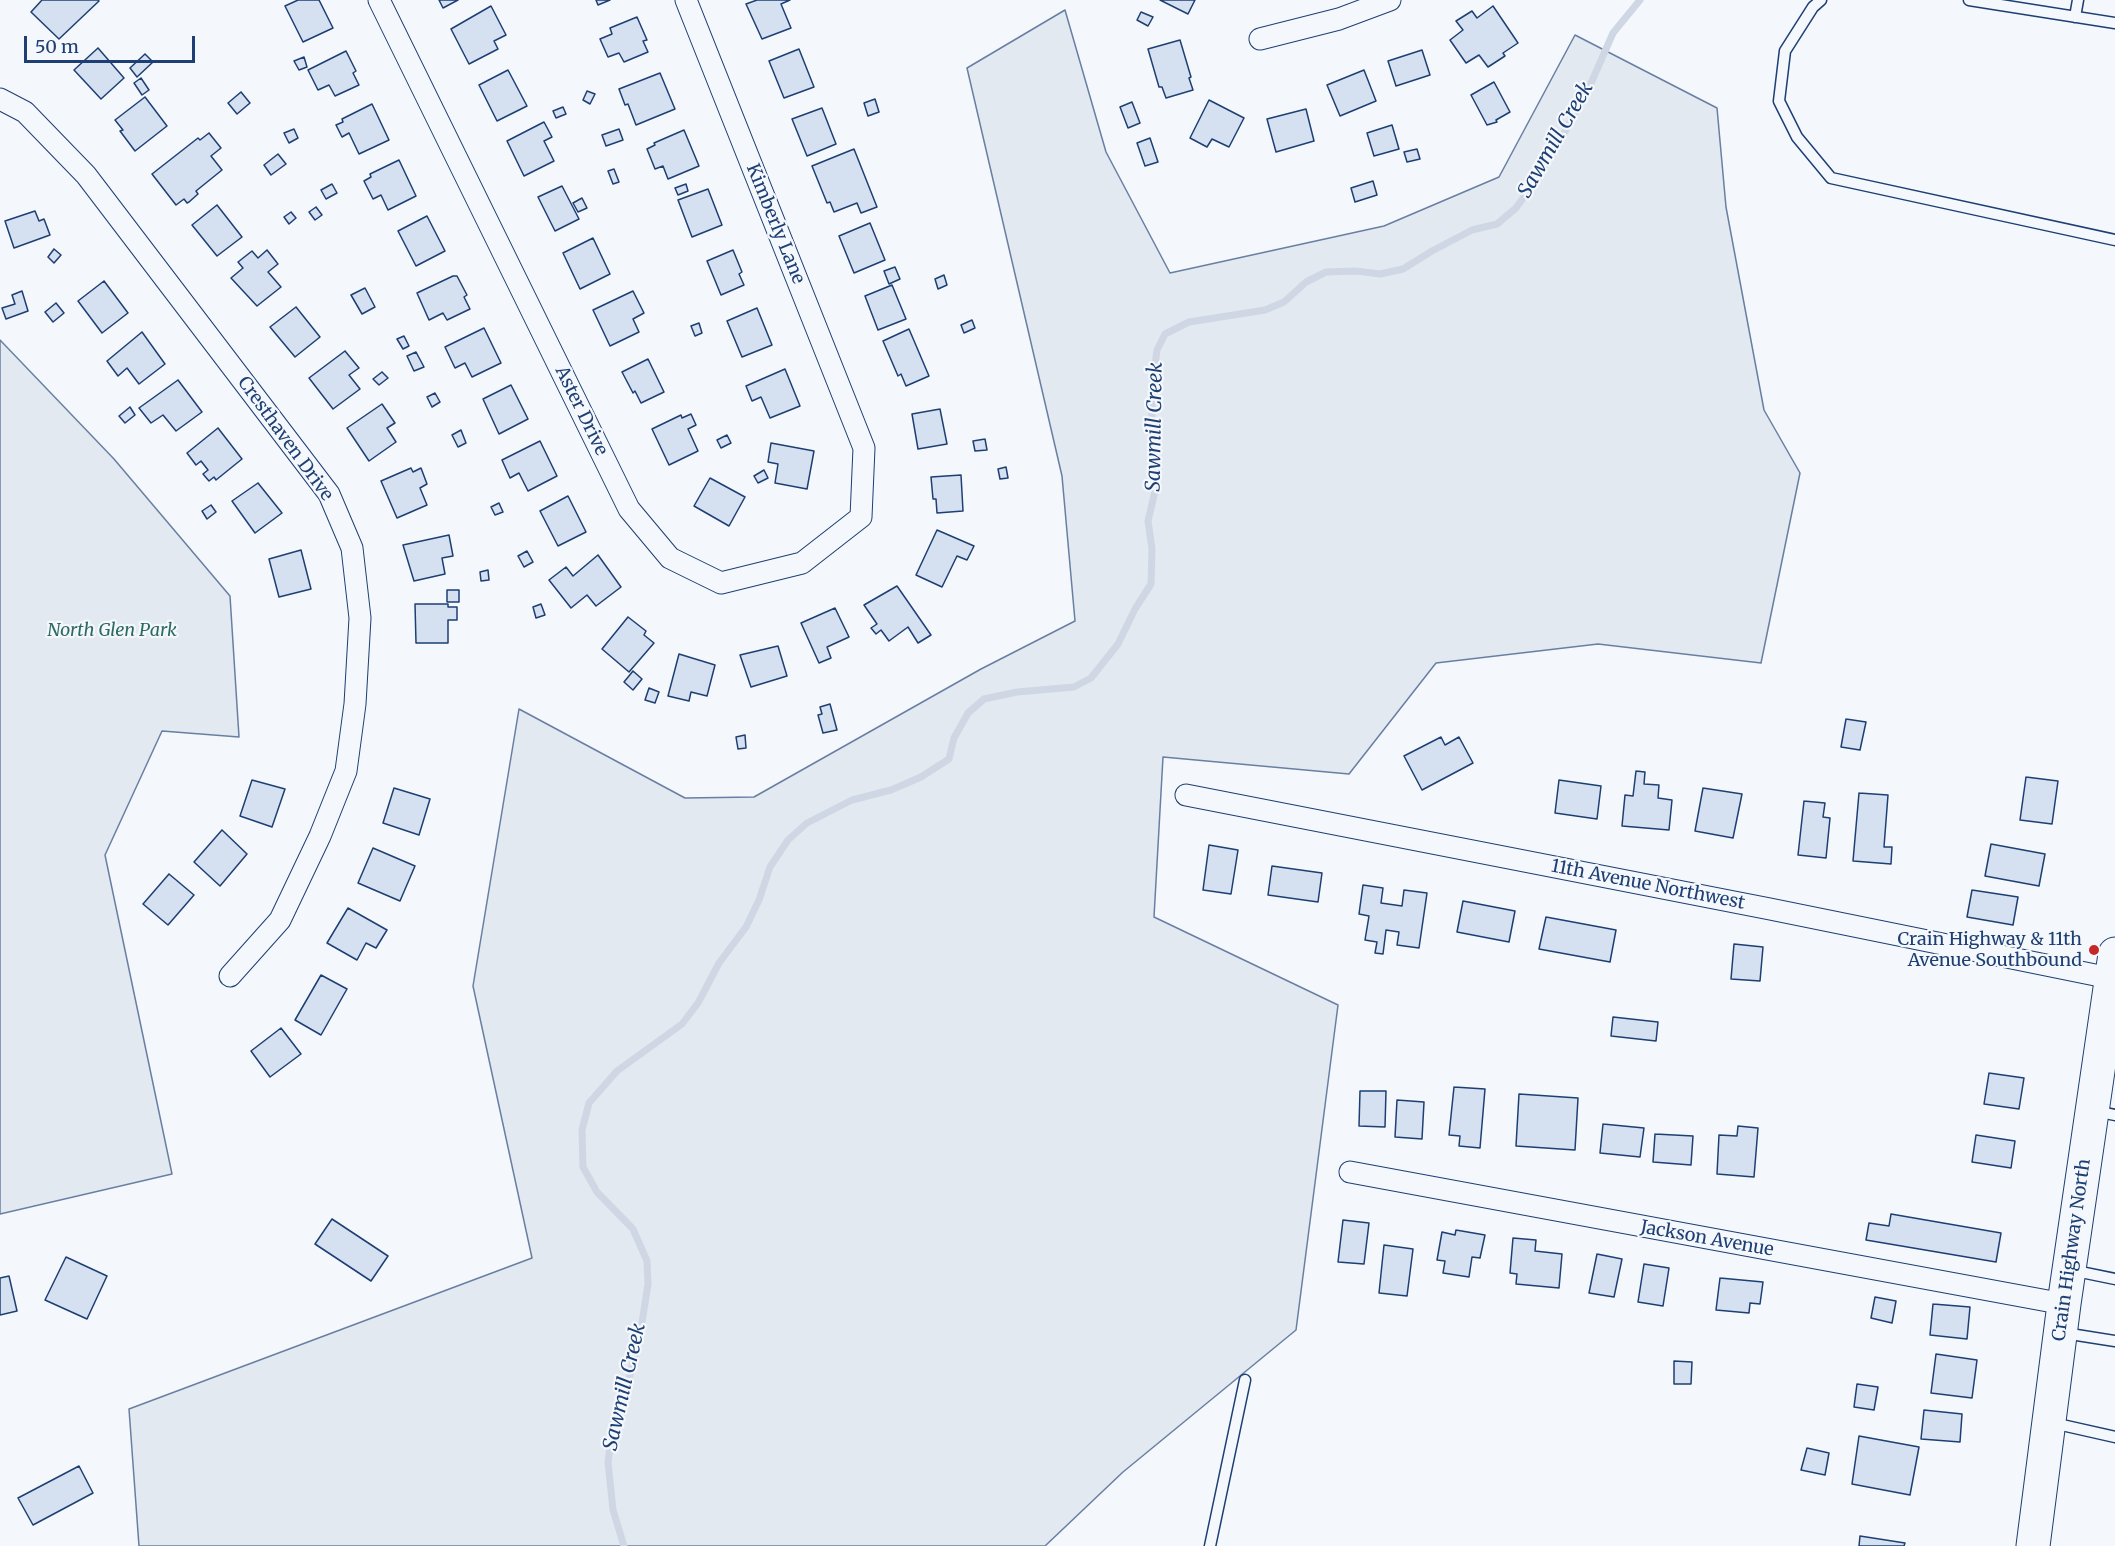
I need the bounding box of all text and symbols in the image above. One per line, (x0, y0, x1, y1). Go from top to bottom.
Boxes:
scale bar (27, 24, 198, 62)
text: 50 m (35, 35, 79, 58)
water label: Sawmill Creek (1513, 78, 1599, 202)
street label: Kimberly Lane (741, 161, 809, 287)
water label: Sawmill Creek (1142, 362, 1168, 492)
street label: Aster Drive (550, 363, 612, 459)
street label: Cresthaven Drive (233, 373, 337, 505)
park label: North Glen Park (47, 620, 177, 642)
street label: 11th Avenue Northwest (1549, 856, 1747, 914)
place label: Crain Highway & 11th Avenue Southbound (1897, 929, 2082, 972)
marker: Crain Highway & 11th Avenue Southbound (2087, 943, 2101, 957)
street label: Crain Highway North (2049, 1158, 2095, 1342)
street label: Jackson Avenue (1639, 1217, 1775, 1261)
water label: Sawmill Creek (599, 1321, 651, 1453)

